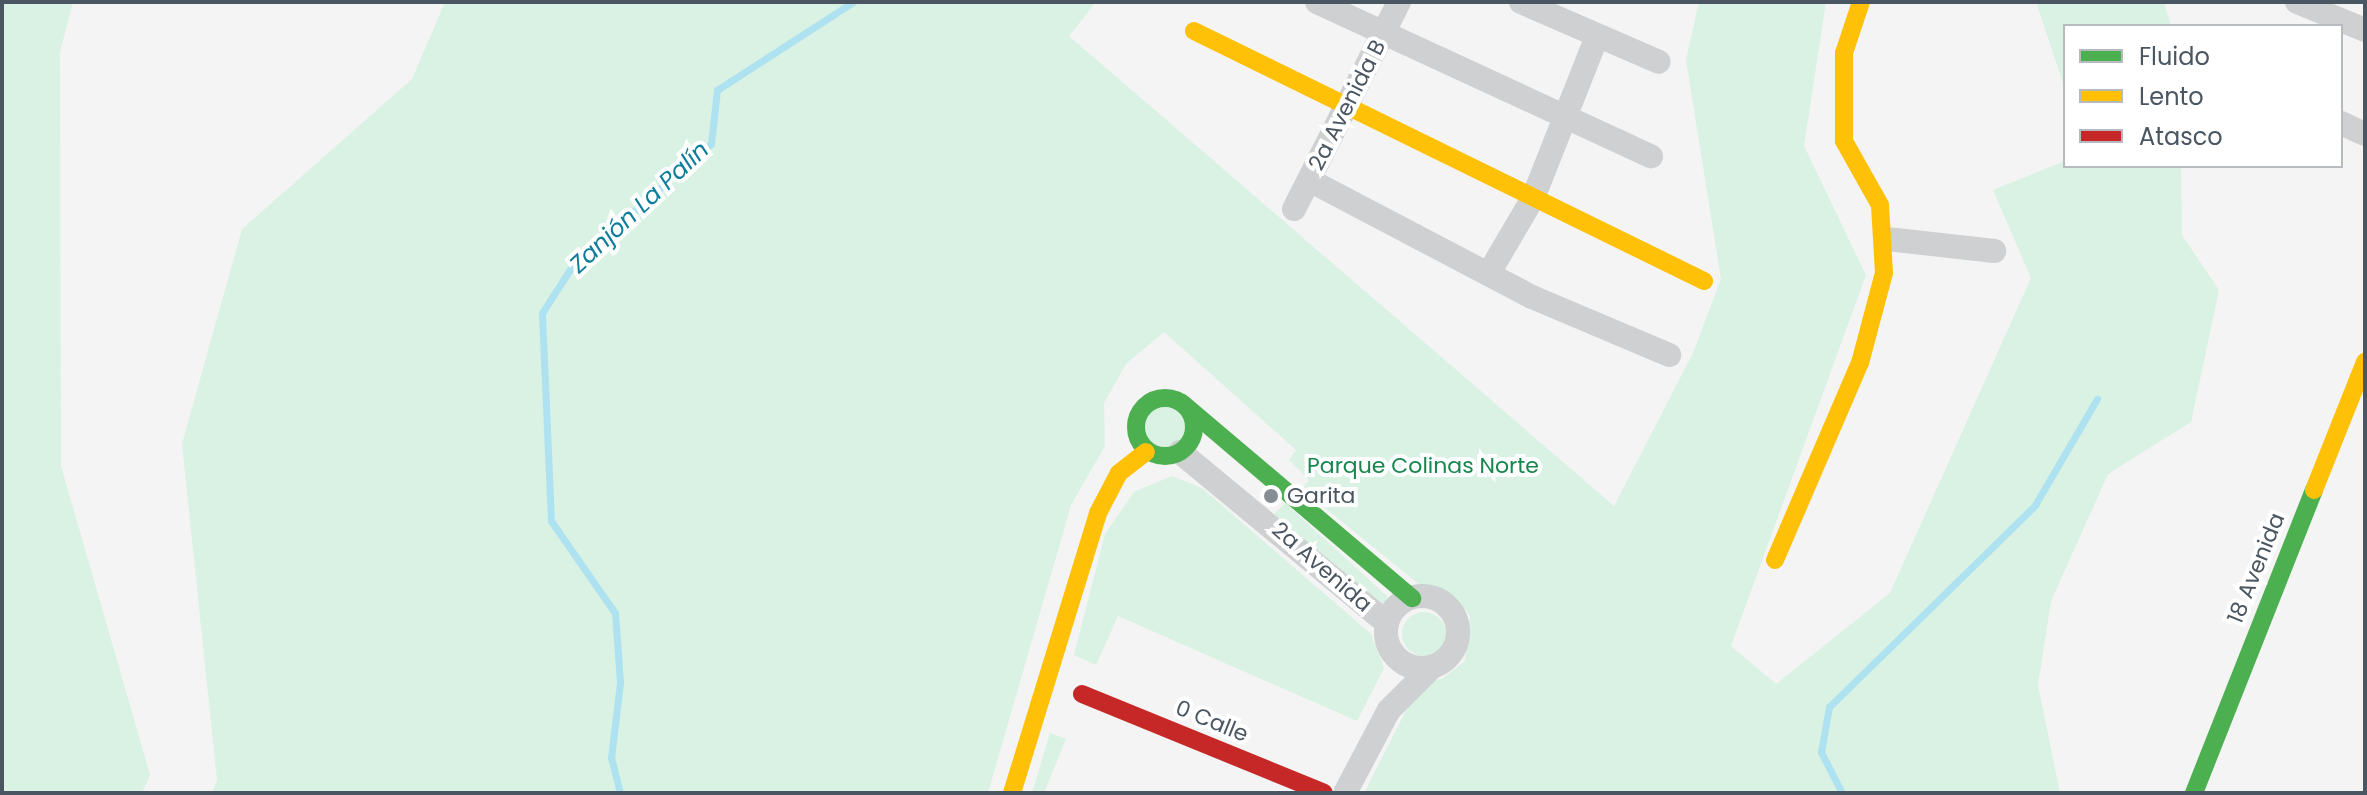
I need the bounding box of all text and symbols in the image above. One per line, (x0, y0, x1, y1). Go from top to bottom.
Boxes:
legend (2063, 24, 2343, 168)
street label: 2a Avenida B (1303, 35, 1391, 175)
text: Fluido (2139, 40, 2210, 73)
text: Lento (2139, 80, 2204, 113)
text: Atasco (2139, 120, 2223, 153)
water label: Zanjón La Palín (564, 135, 714, 279)
park label: Parque Colinas Norte (1307, 453, 1539, 479)
place label: Garita (1287, 483, 1355, 509)
marker: Garita (1262, 487, 1280, 505)
street label: 18 Avenida (2222, 509, 2290, 627)
street label: 2a Avenida (1267, 517, 1377, 617)
street label: 0 Calle (1172, 695, 1252, 747)

